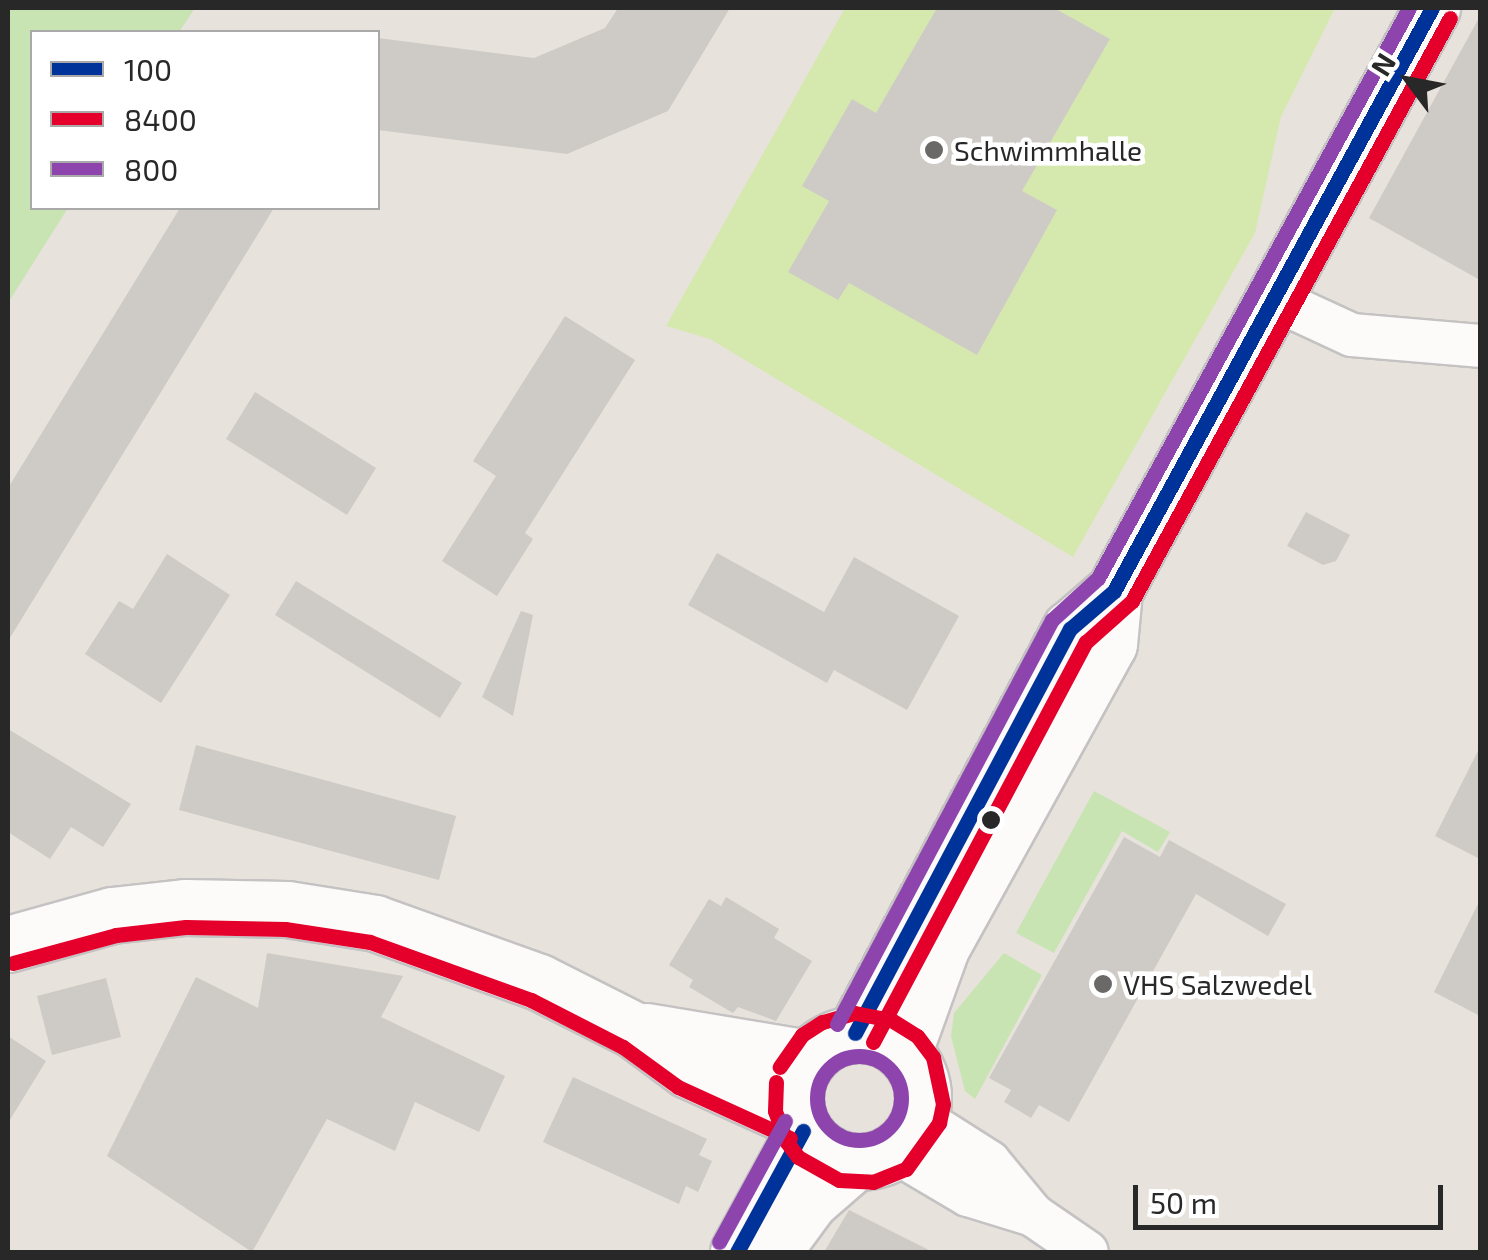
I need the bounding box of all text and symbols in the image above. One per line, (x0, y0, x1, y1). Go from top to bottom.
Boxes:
legend (30, 30, 380, 210)
north arrow (1358, 30, 1458, 130)
text: N (1363, 47, 1402, 82)
text: 100 (124, 51, 172, 87)
text: 8400 (124, 101, 197, 137)
place label: Schwimmhalle (954, 133, 1142, 167)
marker: Schwimmhalle (923, 139, 945, 161)
text: 800 (124, 151, 178, 187)
unlabelled marker (981, 810, 1001, 830)
place label: VHS Salzwedel (1123, 967, 1312, 1001)
marker: VHS Salzwedel (1092, 973, 1114, 995)
scale bar (1138, 1165, 1448, 1227)
text: 50 m (1150, 1184, 1217, 1220)

